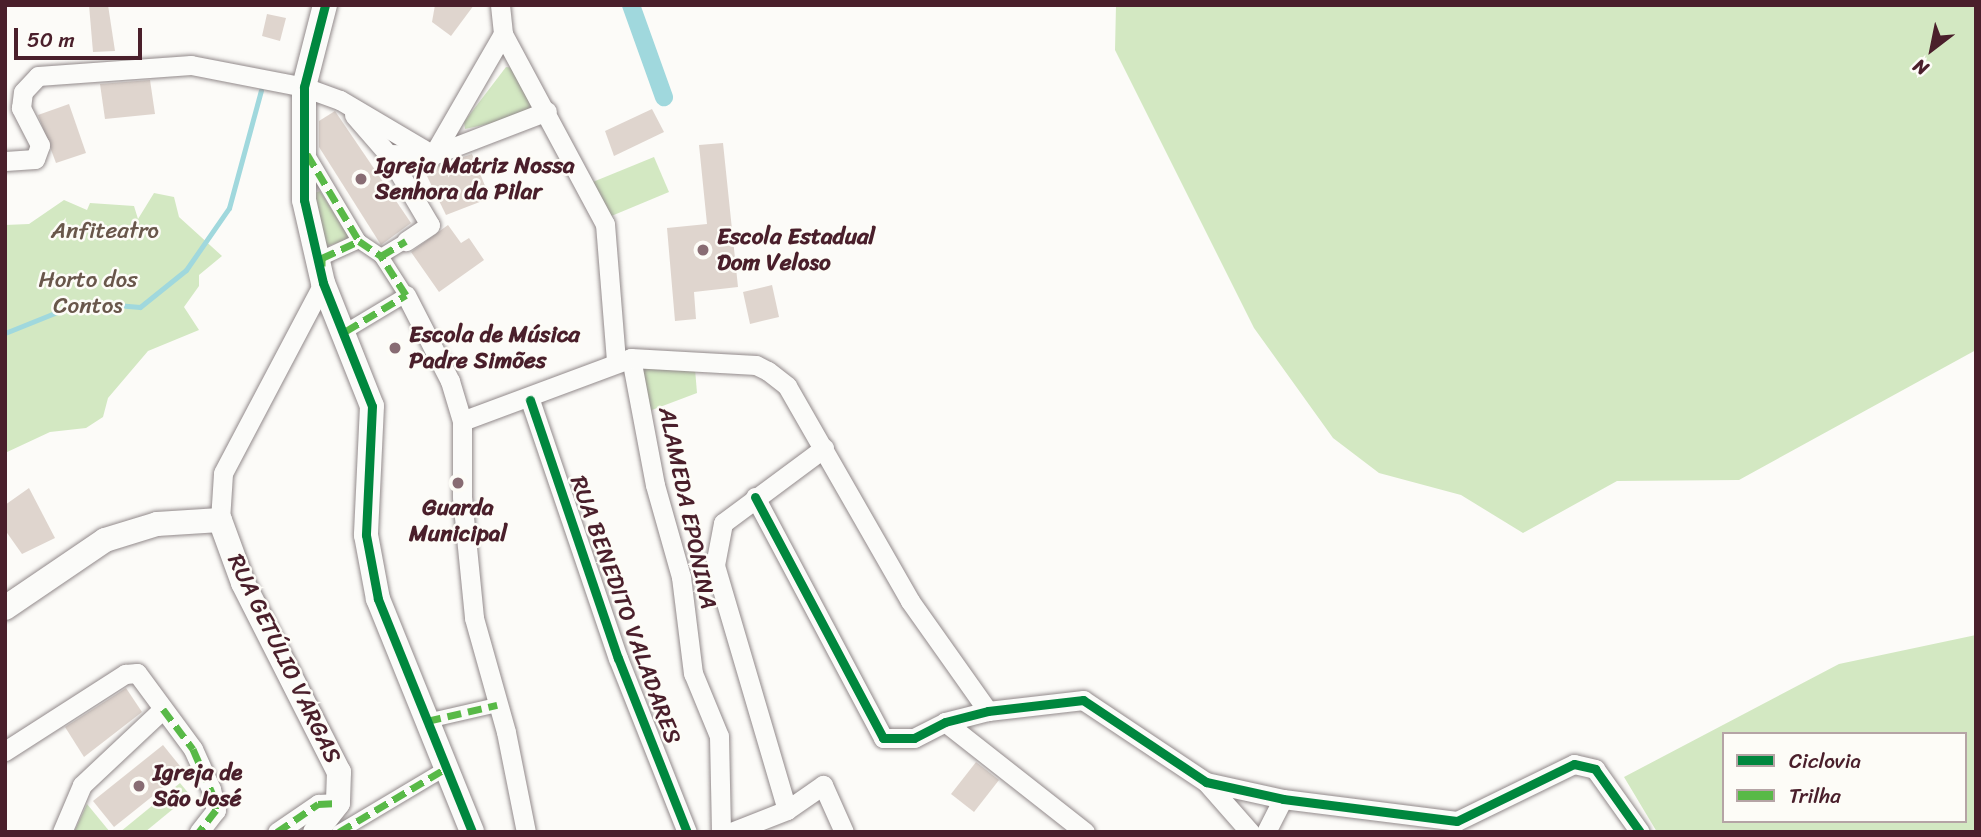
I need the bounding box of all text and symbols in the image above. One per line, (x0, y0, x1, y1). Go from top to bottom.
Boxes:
scale bar (18, 14, 145, 58)
north arrow (1897, 14, 1967, 84)
text: 50 m (27, 21, 75, 59)
text: N (1906, 50, 1935, 85)
place label: Igreja Matriz Nossa Senhora da Pilar (375, 152, 575, 206)
marker: Igreja Matriz Nossa Senhora da Pilar (353, 171, 369, 187)
park label: Anfiteatro (51, 217, 159, 245)
place label: Escola Estadual Dom Veloso (717, 223, 875, 277)
marker: Escola Estadual Dom Veloso (695, 242, 711, 258)
park label: Horto dos Contos (38, 266, 138, 320)
place label: Escola de Música Padre Simões (409, 321, 581, 375)
marker: Escola de Música Padre Simões (387, 340, 403, 356)
street label: ALAMEDA EPONINA (652, 405, 722, 611)
street label: RUA BENEDITO VALADARES (564, 474, 686, 746)
marker: Guarda Municipal (450, 475, 466, 491)
place label: Guarda Municipal (409, 494, 507, 548)
street label: RUA GETÚLIO VARGAS (222, 552, 346, 766)
legend (1722, 732, 1967, 823)
text: Ciclovia (1789, 742, 1861, 780)
place label: Igreja de São José (153, 759, 243, 813)
text: Trilha (1789, 777, 1841, 815)
marker: Igreja de São José (131, 778, 147, 794)

